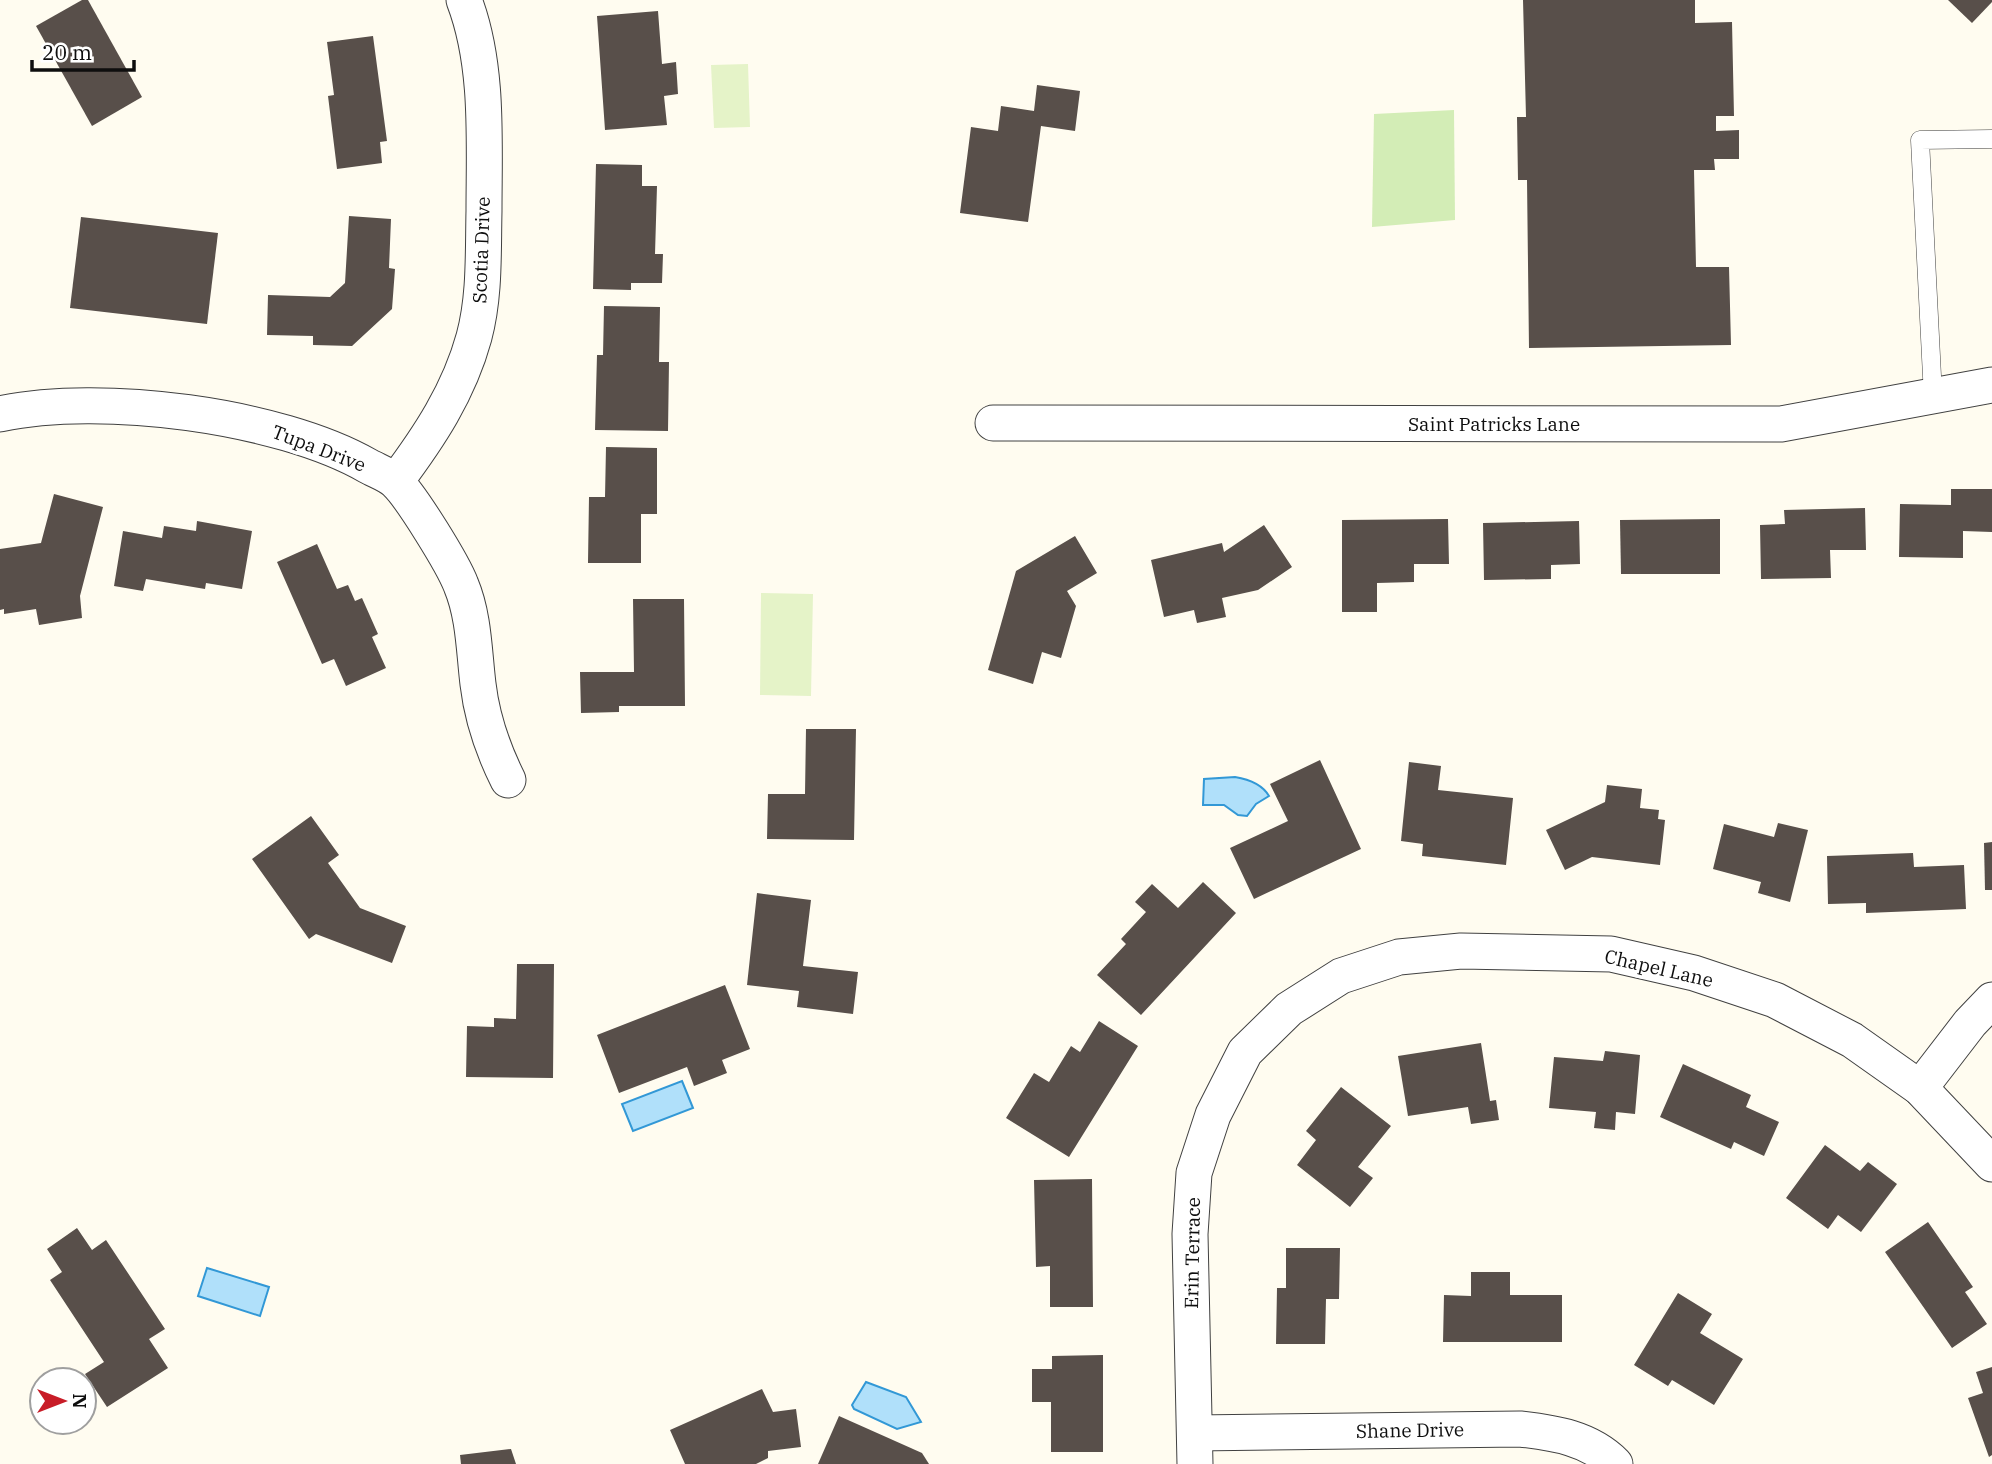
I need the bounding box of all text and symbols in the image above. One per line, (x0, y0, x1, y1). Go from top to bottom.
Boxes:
scale bar (32, 28, 133, 72)
text: 20 m (42, 38, 92, 66)
street label: Scotia Drive (467, 196, 495, 304)
street label: Saint Patricks Lane (1408, 412, 1580, 436)
street label: Tupa Drive (269, 419, 369, 477)
street label: Chapel Lane (1602, 944, 1716, 992)
street label: Erin Terrace (1179, 1197, 1205, 1309)
north arrow (28, 1366, 98, 1436)
text: N (68, 1393, 92, 1409)
street label: Shane Drive (1356, 1417, 1464, 1443)

